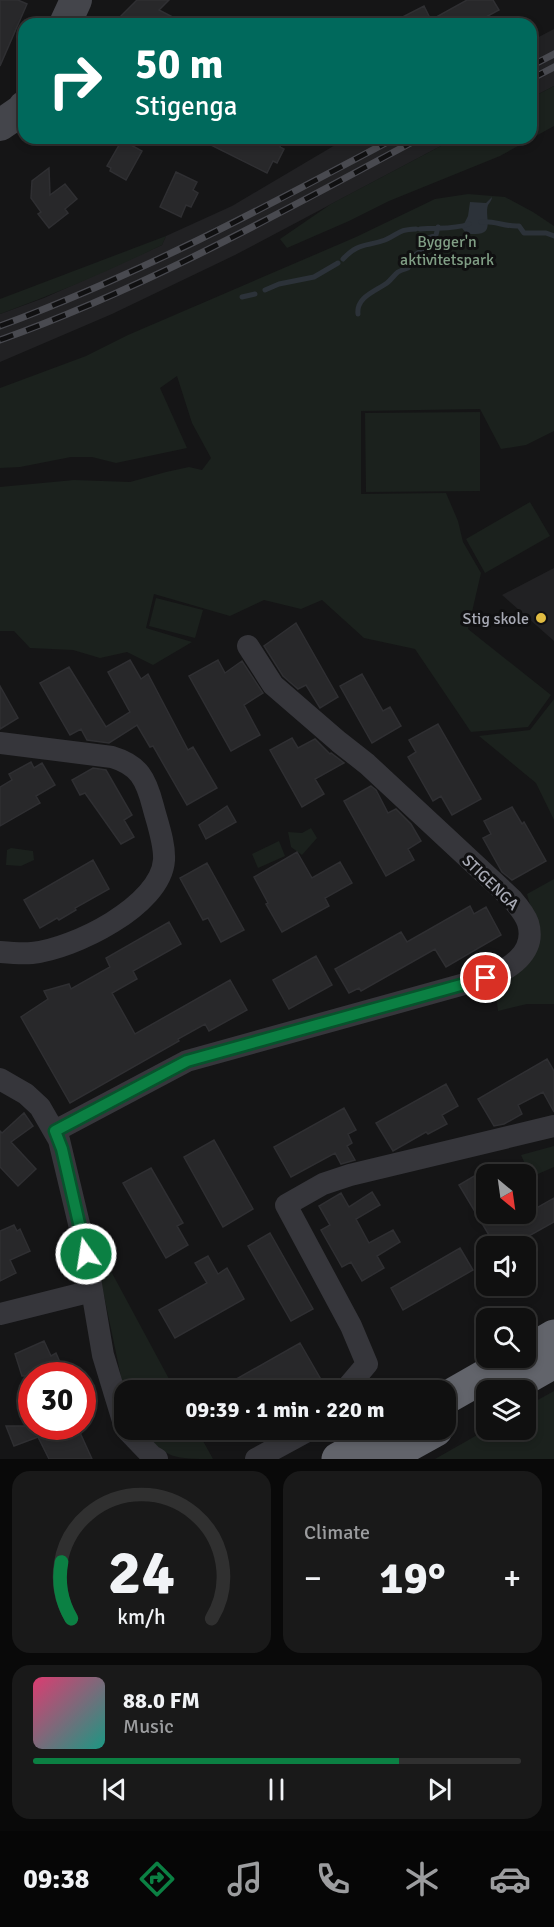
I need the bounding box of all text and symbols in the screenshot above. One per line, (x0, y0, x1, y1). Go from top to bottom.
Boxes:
text: 50 m (135, 39, 224, 90)
icon: right (36, 42, 114, 120)
text: Stigenga (135, 90, 237, 123)
park label: Bygger'n aktivitetspark (400, 232, 494, 270)
place label: Stig skole (463, 609, 529, 629)
marker: Stig skole (534, 611, 548, 625)
street label: STIGENGA (458, 851, 523, 915)
pin (460, 952, 511, 1003)
icon: arrive (469, 961, 502, 994)
north arrow (476, 1164, 536, 1224)
map controls (476, 1164, 536, 1440)
position arrow (54, 1222, 118, 1286)
button: sound (476, 1236, 536, 1296)
button: search (476, 1308, 536, 1368)
speed limit sign: 30 (18, 1362, 96, 1440)
button: layers (476, 1380, 536, 1440)
text: 09:39 · 1 min · 220 m (185, 1396, 385, 1423)
text: Climate (304, 1520, 370, 1545)
text: 24 (108, 1534, 175, 1611)
text: 19° (379, 1551, 446, 1606)
text: − (304, 1558, 322, 1599)
text: + (503, 1558, 521, 1599)
text: km/h (117, 1604, 166, 1630)
text: 88.0 FM (123, 1687, 200, 1714)
text: Music (123, 1714, 174, 1739)
icon: previous (98, 1773, 131, 1806)
icon: pause (260, 1773, 293, 1806)
icon: next (423, 1773, 456, 1806)
icon: directions (136, 1858, 178, 1900)
icon: music (224, 1858, 266, 1900)
icon: phone (312, 1858, 354, 1900)
icon: climate (401, 1858, 443, 1900)
icon: car (489, 1858, 531, 1900)
text: 09:38 (23, 1863, 89, 1896)

